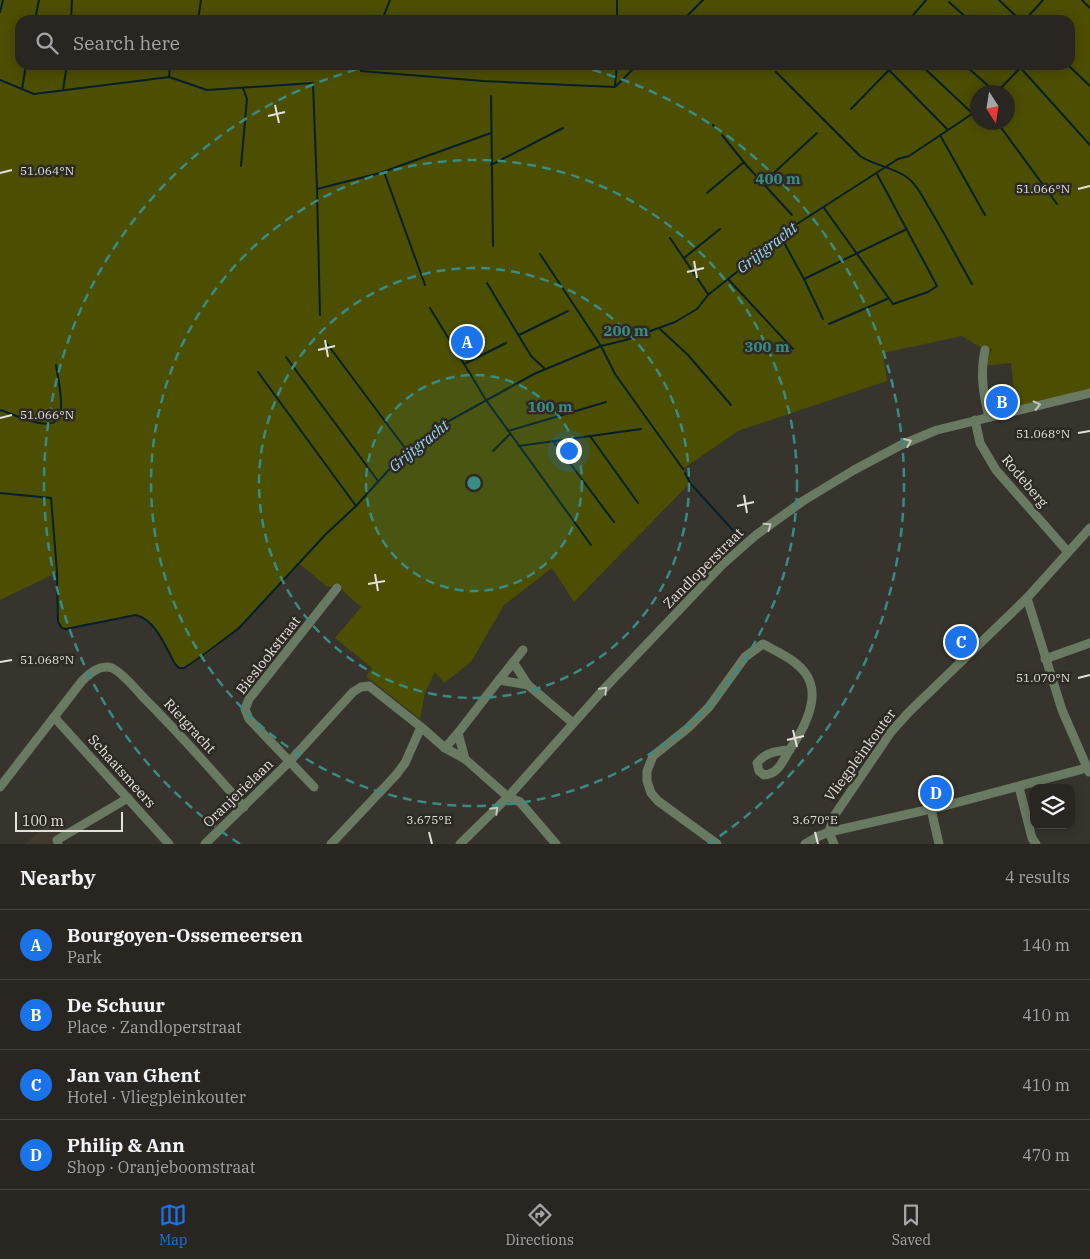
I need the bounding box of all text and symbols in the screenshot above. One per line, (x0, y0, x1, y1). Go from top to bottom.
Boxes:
search box (15, 15, 1075, 70)
icon: search (33, 29, 61, 57)
text: Search here (73, 31, 180, 55)
north arrow (970, 85, 1015, 130)
text: 51.064°N (20, 163, 74, 178)
text: 400 m (755, 169, 801, 188)
text: 51.066°N (1016, 181, 1070, 196)
water label: Grijtgracht (732, 218, 801, 277)
text: 200 m (603, 321, 649, 340)
pin: A (451, 323, 483, 361)
text: 300 m (744, 337, 790, 356)
pin: B (986, 383, 1018, 421)
text: 100 m (527, 397, 573, 416)
one-way arrow (1032, 401, 1040, 411)
text: 51.066°N (20, 407, 74, 422)
water label: Grijtgracht (385, 415, 453, 476)
text: 51.068°N (1016, 426, 1070, 441)
your location (556, 438, 582, 464)
one-way arrow (903, 438, 912, 449)
street label: Rodeberg (998, 451, 1052, 511)
centre of rings (465, 474, 483, 492)
one-way arrow (763, 522, 772, 532)
street label: Zandloperstraat (659, 524, 747, 612)
street label: Bieslookstraat (232, 612, 304, 698)
pin: C (945, 623, 977, 661)
text: 51.068°N (20, 652, 74, 667)
text: 51.070°N (1016, 670, 1070, 685)
one-way arrow (598, 686, 607, 695)
street label: Rietgracht (160, 695, 220, 757)
street label: Vliegpleinkouter (820, 705, 900, 805)
street label: Schaatsmeers (84, 731, 160, 812)
street label: Oranjerielaan (199, 755, 277, 831)
pin: D (920, 774, 952, 812)
map controls (1030, 784, 1075, 829)
button: layers (1030, 784, 1075, 829)
one-way arrow (489, 806, 498, 815)
scale bar (15, 809, 122, 832)
text: 100 m (22, 812, 64, 830)
text: 3.675°E (406, 812, 452, 827)
text: 3.670°E (792, 812, 838, 827)
text: Nearby (20, 863, 96, 891)
text: 4 results (1005, 867, 1070, 887)
text: Bourgoyen-Ossemeersen (67, 923, 303, 947)
text: A (30, 935, 42, 955)
text: 140 m (1022, 935, 1070, 955)
text: Park (67, 947, 102, 967)
text: De Schuur (67, 993, 165, 1017)
text: B (30, 1005, 42, 1025)
text: 410 m (1022, 1005, 1070, 1025)
text: Place · Zandloperstraat (67, 1017, 242, 1037)
text: Jan van Ghent (67, 1063, 200, 1087)
text: C (31, 1075, 41, 1095)
text: 410 m (1022, 1075, 1070, 1095)
text: Hotel · Vliegpleinkouter (67, 1087, 246, 1107)
text: Philip & Ann (67, 1133, 185, 1157)
text: D (30, 1145, 42, 1165)
text: 470 m (1022, 1145, 1070, 1165)
text: Shop · Oranjeboomstraat (67, 1157, 255, 1177)
tab: Map (159, 1201, 187, 1249)
tab: Directions (505, 1201, 574, 1249)
tab: Saved (892, 1201, 931, 1249)

